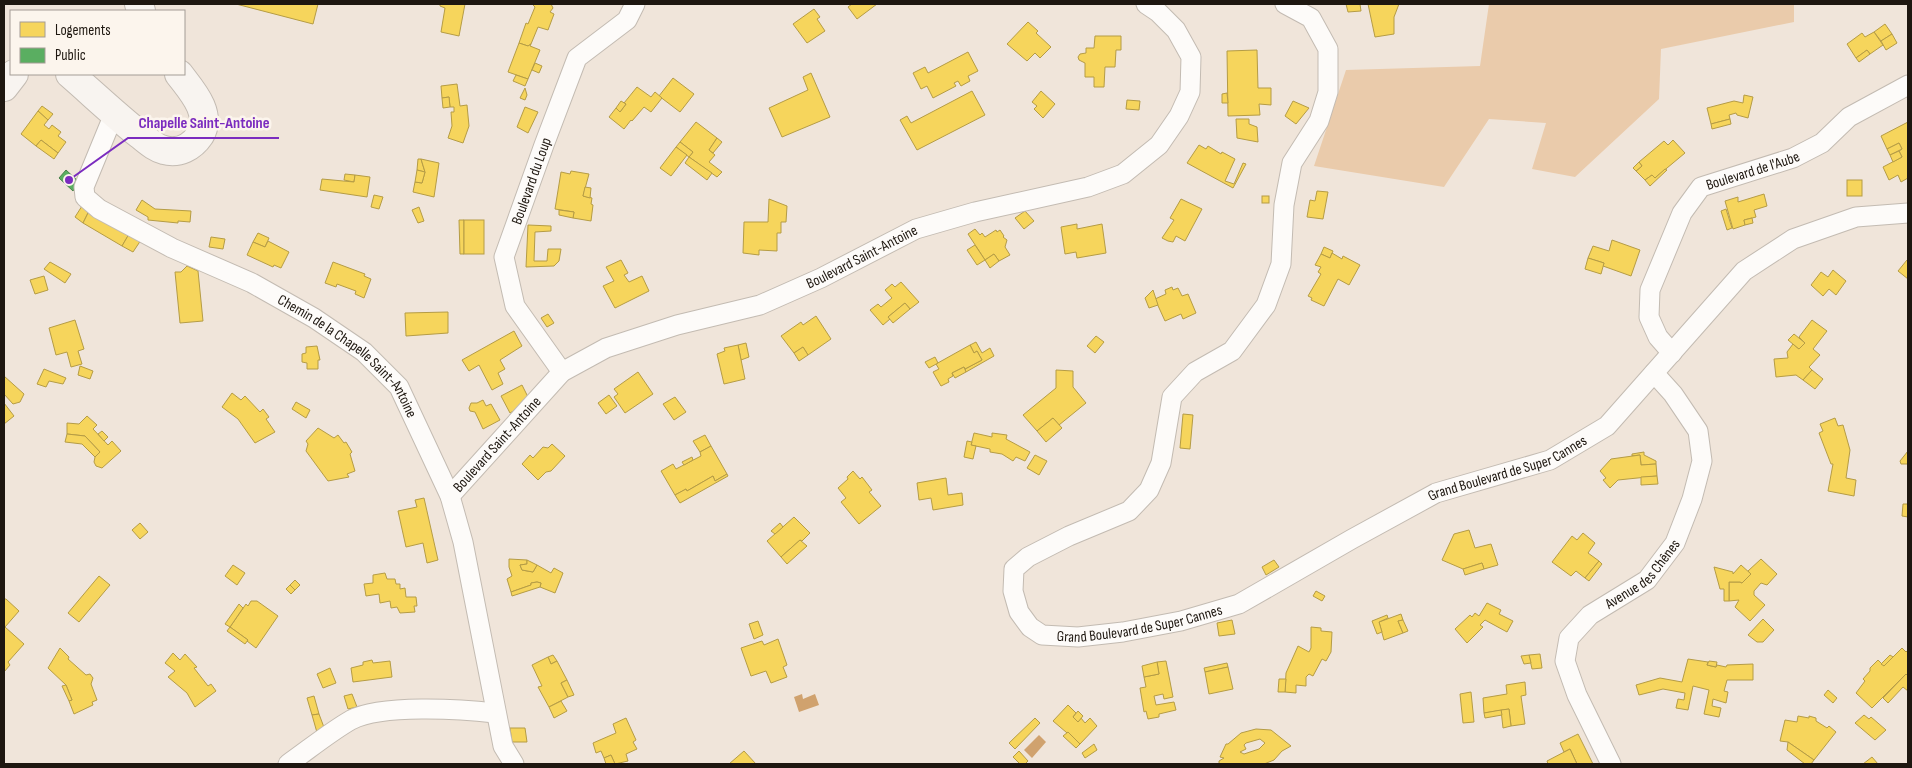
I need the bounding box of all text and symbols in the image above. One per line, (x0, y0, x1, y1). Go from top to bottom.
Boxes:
legend (10, 10, 185, 75)
text: Logements (55, 21, 111, 40)
text: Public (55, 46, 86, 65)
callout: Chapelle Saint-Antoine (128, 107, 279, 138)
text: Chapelle Saint-Antoine (138, 114, 270, 133)
street label: Boulevard du Loup (507, 135, 556, 227)
street label: Boulevard de l'Aube (1704, 147, 1803, 194)
street label: Boulevard Saint-Antoine (803, 220, 921, 293)
street label: Chemin de la Chapelle Saint-Antoine (274, 290, 422, 421)
street label: Boulevard Saint-Antoine (449, 392, 545, 496)
street label: Grand Boulevard de Super Cannes (1424, 431, 1590, 505)
street label: Avenue des Chênes (1601, 535, 1684, 614)
street label: Grand Boulevard de Super Cannes (1056, 600, 1224, 647)

